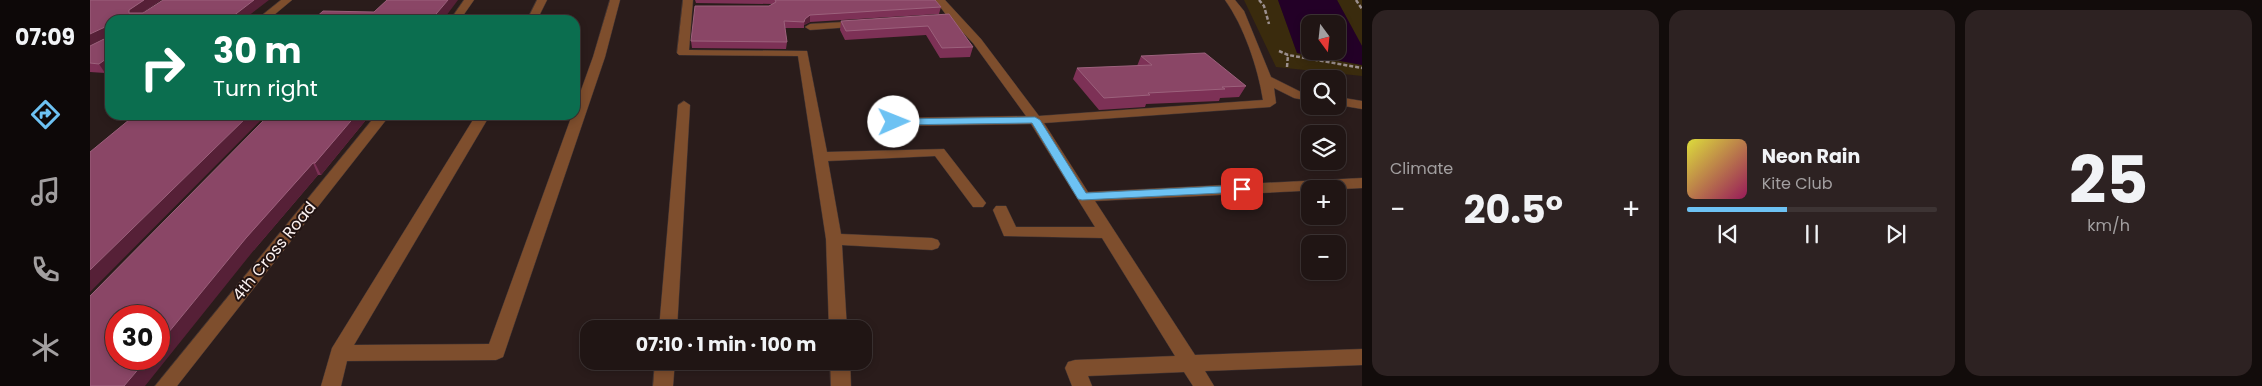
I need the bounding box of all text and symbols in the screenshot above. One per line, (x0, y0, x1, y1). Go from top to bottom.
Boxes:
north arrow (1301, 15, 1346, 60)
map controls (1301, 15, 1346, 280)
text: 07:09 (15, 22, 75, 53)
text: 30 m (213, 26, 301, 75)
icon: right (130, 35, 195, 100)
button: search (1301, 70, 1346, 115)
text: Turn right (213, 73, 318, 104)
position arrow (867, 95, 919, 147)
icon: directions (28, 97, 63, 132)
button: layers (1301, 125, 1346, 170)
text: 25 (2069, 135, 2148, 226)
text: Neon Rain (1762, 143, 1860, 170)
text: Climate (1390, 157, 1453, 180)
pin (1221, 168, 1263, 210)
text: Kite Club (1762, 172, 1833, 195)
icon: music (28, 174, 63, 209)
icon: arrive (1228, 175, 1256, 203)
button: + (1301, 180, 1346, 225)
text: 20.5° (1464, 183, 1563, 236)
text: − (1390, 190, 1405, 229)
text: + (1622, 190, 1641, 229)
street label: 4th Cross Road (227, 197, 321, 305)
text: km/h (2087, 214, 2130, 237)
icon: previous (1714, 220, 1742, 248)
icon: pause (1798, 220, 1826, 248)
icon: next (1882, 220, 1910, 248)
button: − (1301, 235, 1346, 280)
icon: phone (28, 252, 63, 287)
speed limit sign: 30 (105, 305, 170, 370)
icon: climate (28, 330, 63, 365)
text: 07:10 · 1 min · 100 m (636, 331, 816, 358)

